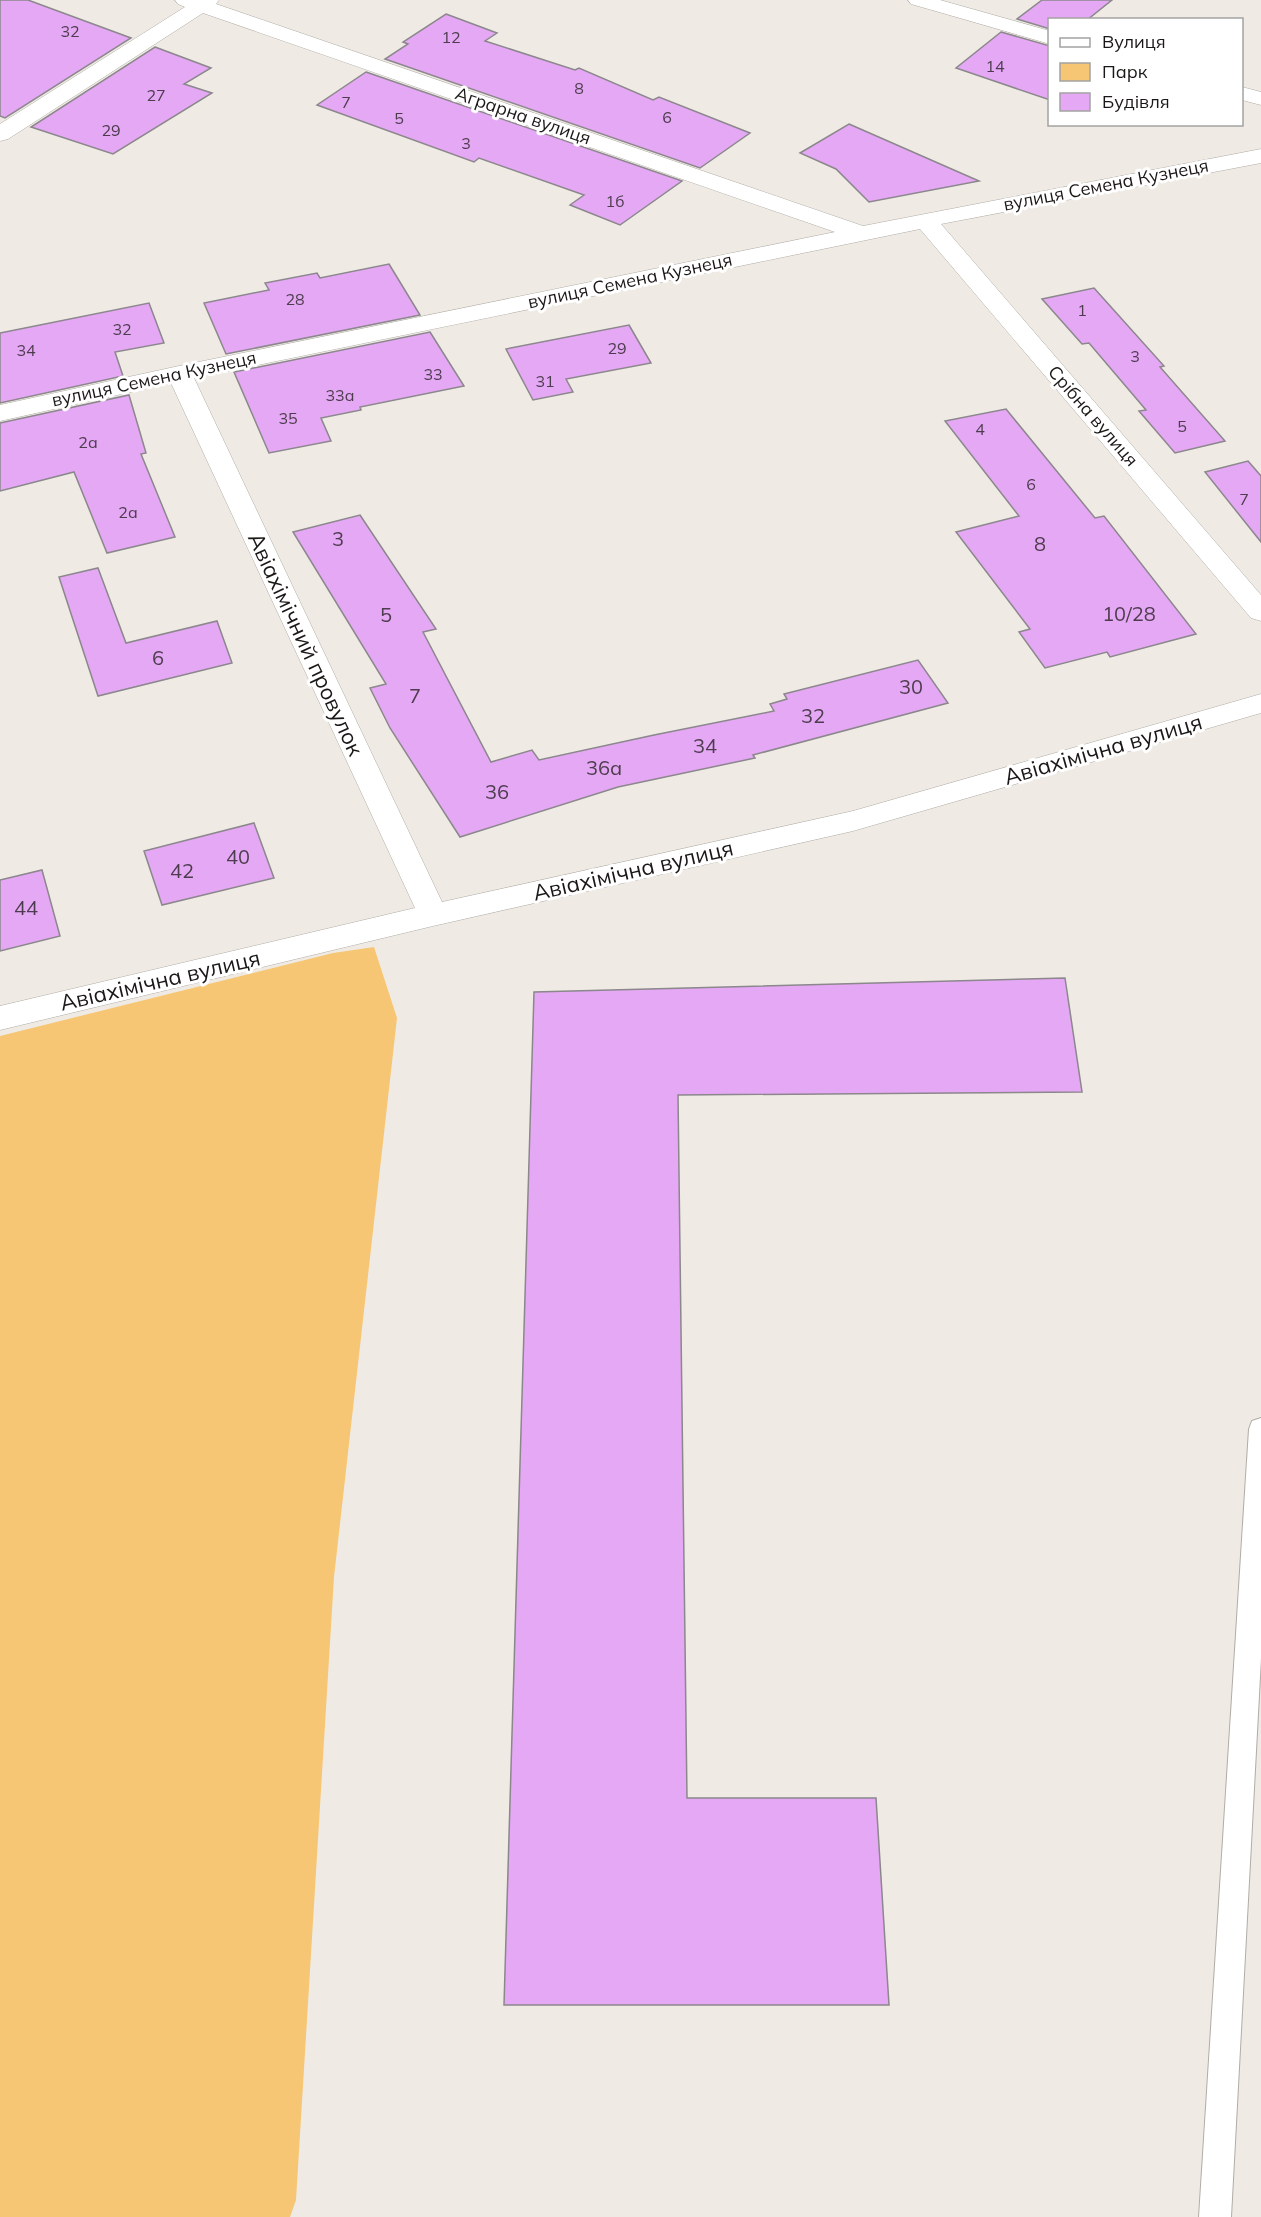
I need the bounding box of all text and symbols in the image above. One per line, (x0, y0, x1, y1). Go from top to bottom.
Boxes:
legend (1048, 18, 1243, 126)
house number: 32 (60, 21, 80, 41)
house number: 12 (441, 27, 461, 47)
text: Вулиця (1102, 30, 1166, 53)
house number: 14 (985, 56, 1005, 76)
text: Парк (1102, 60, 1148, 83)
house number: 8 (574, 78, 584, 98)
street label: Аграрна вулиця (452, 82, 594, 150)
house number: 27 (146, 85, 166, 105)
text: Будівля (1102, 90, 1170, 113)
house number: 7 (341, 92, 351, 112)
house number: 6 (662, 107, 672, 127)
house number: 5 (394, 108, 404, 128)
house number: 29 (101, 120, 121, 140)
house number: 3 (461, 133, 471, 153)
street label: вулиця Семена Кузнеця (1001, 153, 1210, 216)
house number: 1б (606, 191, 624, 211)
street label: вулиця Семена Кузнеця (525, 248, 734, 313)
house number: 28 (285, 289, 305, 309)
house number: 1 (1077, 300, 1087, 320)
house number: 32 (112, 319, 132, 339)
house number: 29 (607, 338, 627, 358)
house number: 34 (16, 340, 36, 360)
street label: вулиця Семена Кузнеця (49, 346, 258, 411)
house number: 3 (1130, 346, 1140, 366)
street label: Срібна вулиця (1043, 361, 1143, 471)
house number: 33 (423, 364, 443, 384)
house number: 31 (535, 371, 555, 391)
house number: 33а (326, 385, 354, 405)
house number: 35 (278, 408, 298, 428)
house number: 5 (1177, 416, 1187, 436)
house number: 4 (975, 419, 985, 439)
house number: 2а (78, 432, 98, 452)
house number: 6 (1026, 474, 1036, 494)
house number: 7 (1239, 489, 1249, 509)
house number: 2а (118, 502, 138, 522)
house number: 3 (332, 526, 344, 551)
street label: Авіахімічний провулок (242, 528, 370, 760)
house number: 8 (1034, 531, 1046, 556)
house number: 10/28 (1102, 601, 1156, 626)
house number: 5 (380, 602, 392, 627)
house number: 6 (152, 645, 164, 670)
house number: 30 (899, 674, 923, 699)
house number: 7 (409, 683, 421, 708)
house number: 32 (801, 703, 825, 728)
street label: Авіахімічна вулиця (1001, 707, 1205, 791)
house number: 34 (693, 733, 717, 758)
house number: 36а (586, 755, 622, 780)
house number: 36 (485, 779, 509, 804)
street label: Авіахімічна вулиця (530, 833, 736, 907)
house number: 40 (226, 844, 250, 869)
house number: 42 (170, 858, 194, 883)
house number: 44 (14, 895, 38, 920)
street label: Авіахімічна вулиця (57, 943, 263, 1017)

